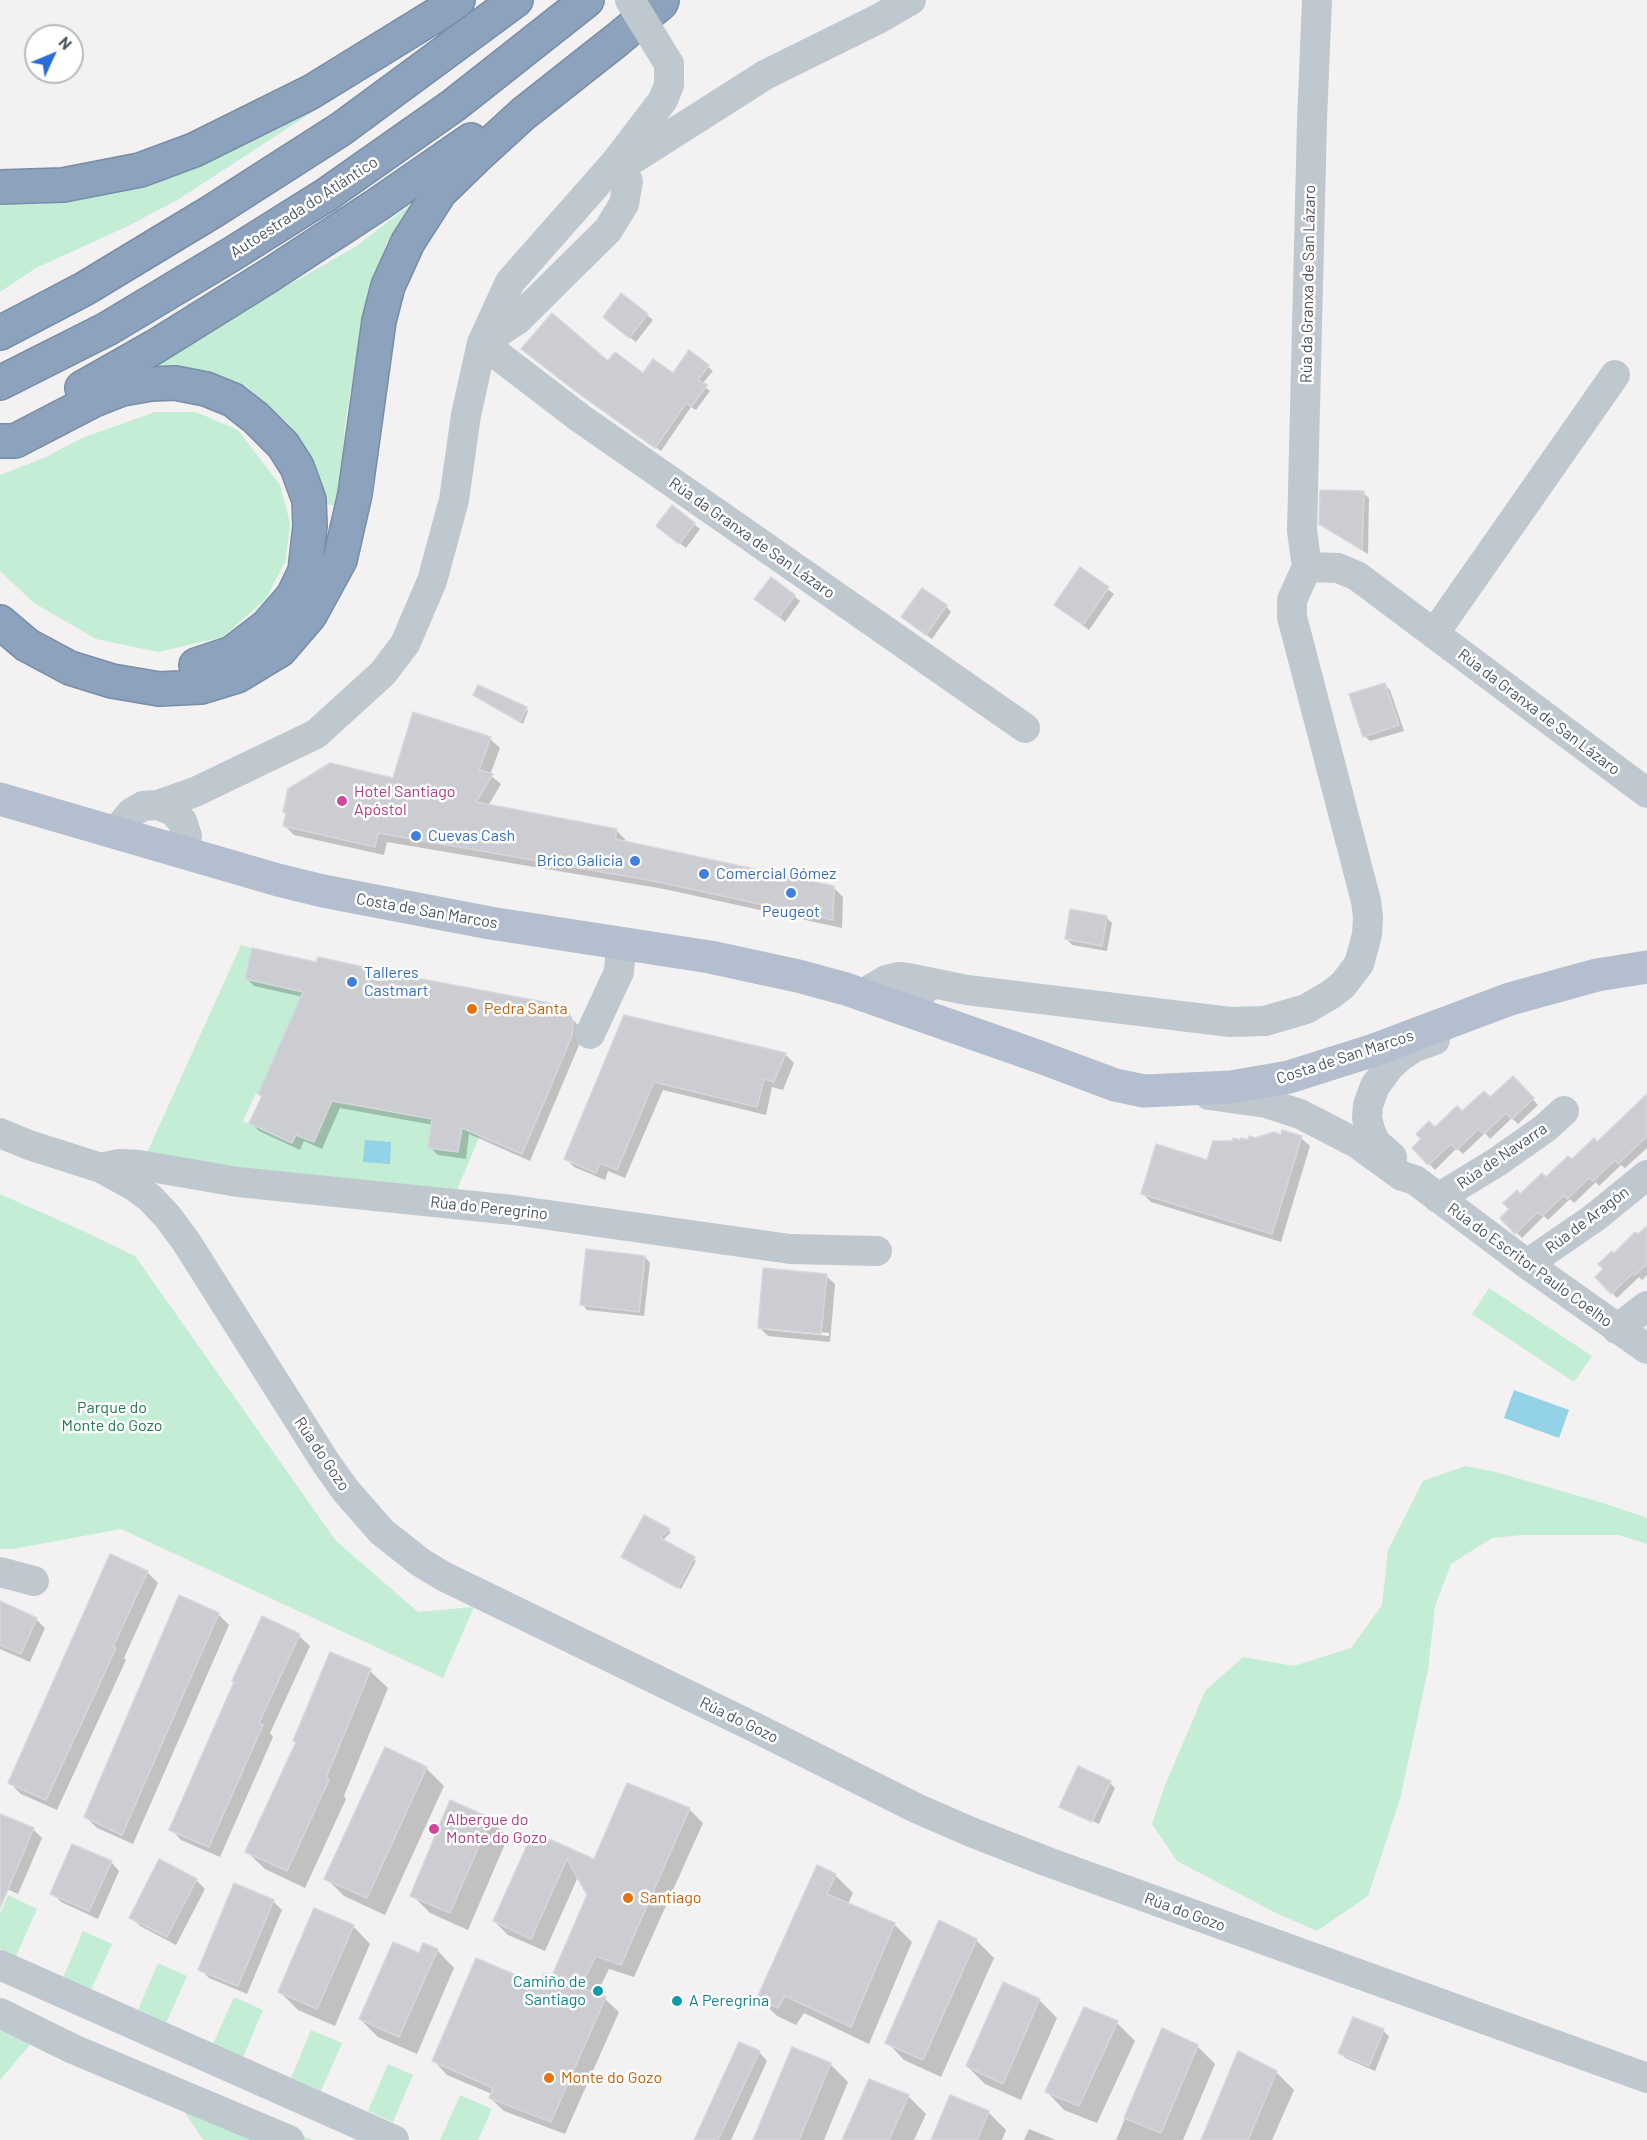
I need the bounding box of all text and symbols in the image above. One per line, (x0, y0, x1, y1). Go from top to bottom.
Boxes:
north arrow (24, 24, 84, 84)
text: N (55, 32, 76, 53)
street label: Autoestrada do Atlántico (227, 152, 381, 262)
street label: Rúa da Granxa de San Lázaro (1297, 185, 1319, 383)
street label: Rúa da Granxa de San Lázaro (665, 473, 839, 603)
street label: Rúa da Granxa de San Lázaro (1454, 645, 1624, 779)
place label: Hotel Santiago Apóstol (354, 782, 456, 820)
marker: Hotel Santiago Apóstol (335, 794, 349, 808)
place label: Cuevas Cash (428, 826, 515, 846)
marker: Cuevas Cash (409, 829, 423, 843)
place label: Brico Galicia (537, 851, 623, 871)
marker: Brico Galicia (628, 854, 642, 868)
place label: Comercial Gómez (716, 864, 836, 884)
marker: Comercial Gómez (697, 867, 711, 881)
marker: Peugeot (784, 886, 798, 900)
street label: Costa de San Marcos (355, 889, 499, 933)
place label: Peugeot (762, 902, 820, 922)
place label: Talleres Castmart (364, 963, 429, 1001)
marker: Talleres Castmart (345, 975, 359, 989)
place label: Pedra Santa (484, 999, 568, 1019)
marker: Pedra Santa (465, 1002, 479, 1016)
street label: Costa de San Marcos (1274, 1026, 1416, 1088)
street label: Rúa de Navarra (1453, 1119, 1551, 1193)
street label: Rúa de Aragón (1541, 1182, 1633, 1258)
street label: Rúa do Peregrino (429, 1192, 549, 1224)
street label: Rúa do Escritor Paulo Coelho (1444, 1199, 1616, 1331)
park label: Parque do Monte do Gozo (61, 1398, 163, 1436)
street label: Rúa do Gozo (290, 1413, 354, 1495)
street label: Rúa do Gozo (697, 1693, 781, 1747)
place label: Albergue do Monte do Gozo (446, 1810, 547, 1848)
marker: Albergue do Monte do Gozo (427, 1822, 441, 1836)
place label: Santiago (640, 1888, 701, 1908)
street label: Rúa do Gozo (1142, 1888, 1228, 1936)
marker: Santiago (621, 1891, 635, 1905)
place label: Camiño de Santiago (513, 1972, 586, 2010)
marker: Camiño de Santiago (591, 1984, 605, 1998)
place label: A Peregrina (689, 1991, 769, 2011)
marker: A Peregrina (670, 1994, 684, 2008)
place label: Monte do Gozo (561, 2068, 662, 2088)
marker: Monte do Gozo (542, 2071, 556, 2085)

